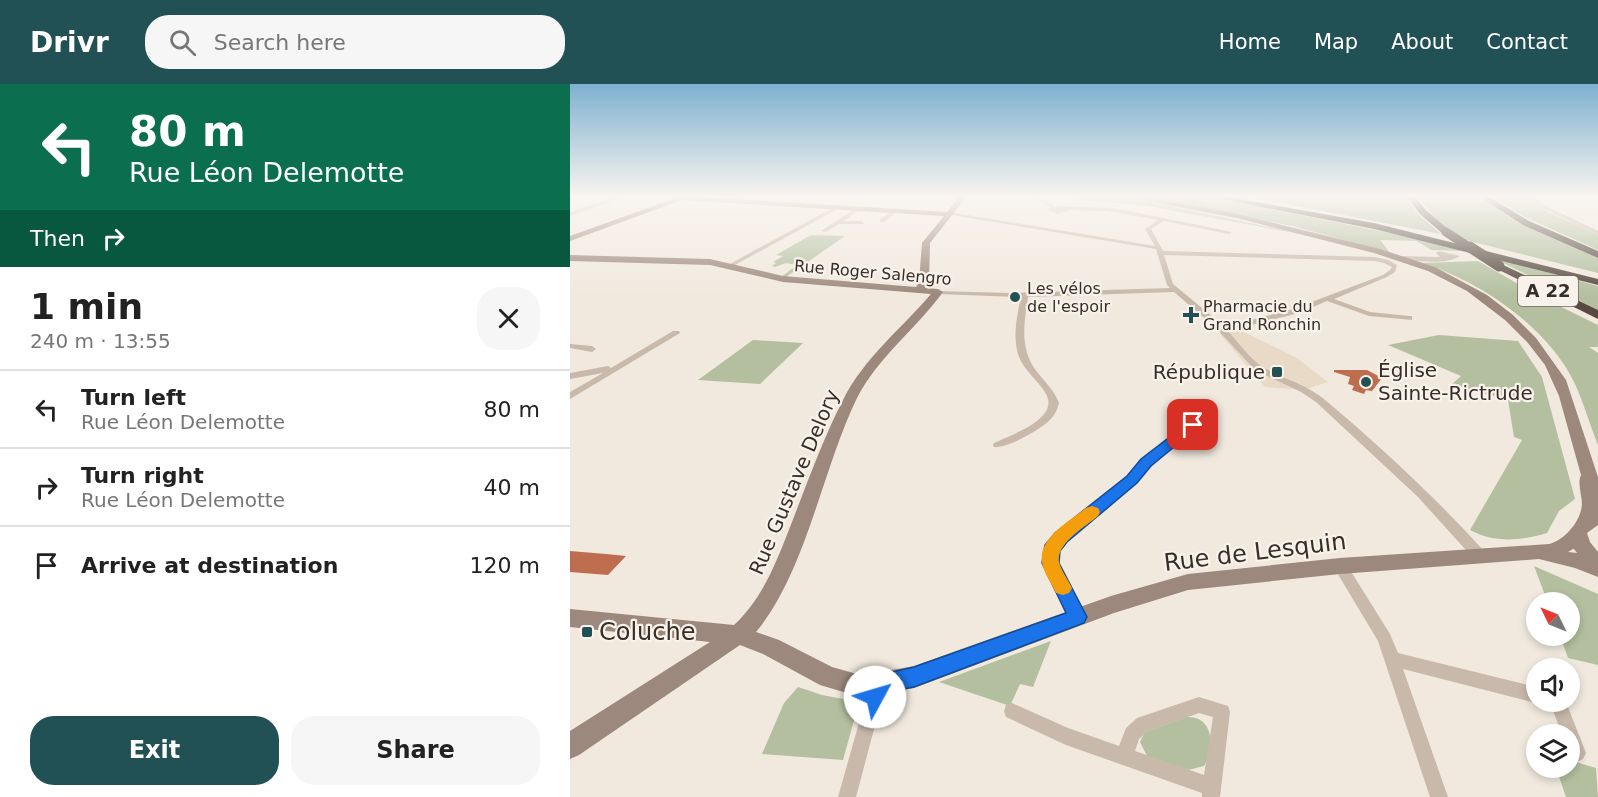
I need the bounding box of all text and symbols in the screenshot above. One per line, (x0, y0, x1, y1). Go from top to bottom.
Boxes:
search box (145, 15, 565, 69)
text: Drivr (30, 26, 109, 59)
icon: search (166, 26, 199, 59)
text: Search here (214, 30, 346, 55)
text: Home (1219, 30, 1281, 54)
text: Map (1314, 30, 1358, 54)
text: About (1391, 30, 1453, 54)
text: Contact (1486, 30, 1568, 54)
text: 80 m (129, 107, 246, 156)
icon: left (30, 108, 108, 186)
text: Rue Léon Delemotte (129, 157, 404, 188)
icon: right (97, 222, 130, 255)
text: Then (30, 226, 85, 251)
street label: Rue Roger Salengro (793, 256, 952, 289)
road number: A 22 (1518, 276, 1578, 306)
place label: Les vélos de l'espoir (1027, 279, 1111, 316)
text: 1 min (30, 286, 143, 327)
button: close (477, 287, 540, 350)
marker: Les vélos de l'espoir (1008, 290, 1022, 304)
place label: Pharmacie du Grand Ronchin (1203, 297, 1321, 334)
marker: Pharmacie du Grand Ronchin (1184, 308, 1198, 322)
text: 240 m · 13:55 (30, 329, 171, 353)
place label: Église Sainte-Rictrude (1378, 358, 1533, 405)
place label: République (1153, 360, 1265, 384)
marker: République (1270, 365, 1284, 379)
marker: Église Sainte-Rictrude (1359, 375, 1373, 389)
text: Turn left (81, 385, 186, 410)
street label: Rue Gustave Delory (744, 386, 844, 578)
icon: left (30, 393, 63, 426)
text: 80 m (484, 397, 540, 422)
pin (1167, 399, 1218, 450)
icon: arrive (1176, 408, 1209, 441)
text: Rue Léon Delemotte (81, 410, 285, 434)
text: Turn right (81, 463, 204, 488)
icon: right (30, 471, 63, 504)
text: 40 m (484, 475, 540, 500)
text: Rue Léon Delemotte (81, 488, 285, 512)
street label: Rue de Lesquin (1162, 527, 1348, 577)
icon: arrive (30, 549, 63, 582)
text: Arrive at destination (81, 553, 338, 578)
text: 120 m (470, 553, 540, 578)
north arrow (1526, 592, 1580, 646)
map controls (1526, 592, 1580, 778)
place label: Coluche (599, 618, 696, 646)
marker: Coluche (580, 625, 594, 639)
button: sound (1526, 658, 1580, 712)
position arrow (843, 665, 907, 729)
button: Exit (30, 716, 279, 785)
button: Share (291, 716, 540, 785)
button: layers (1526, 724, 1580, 778)

